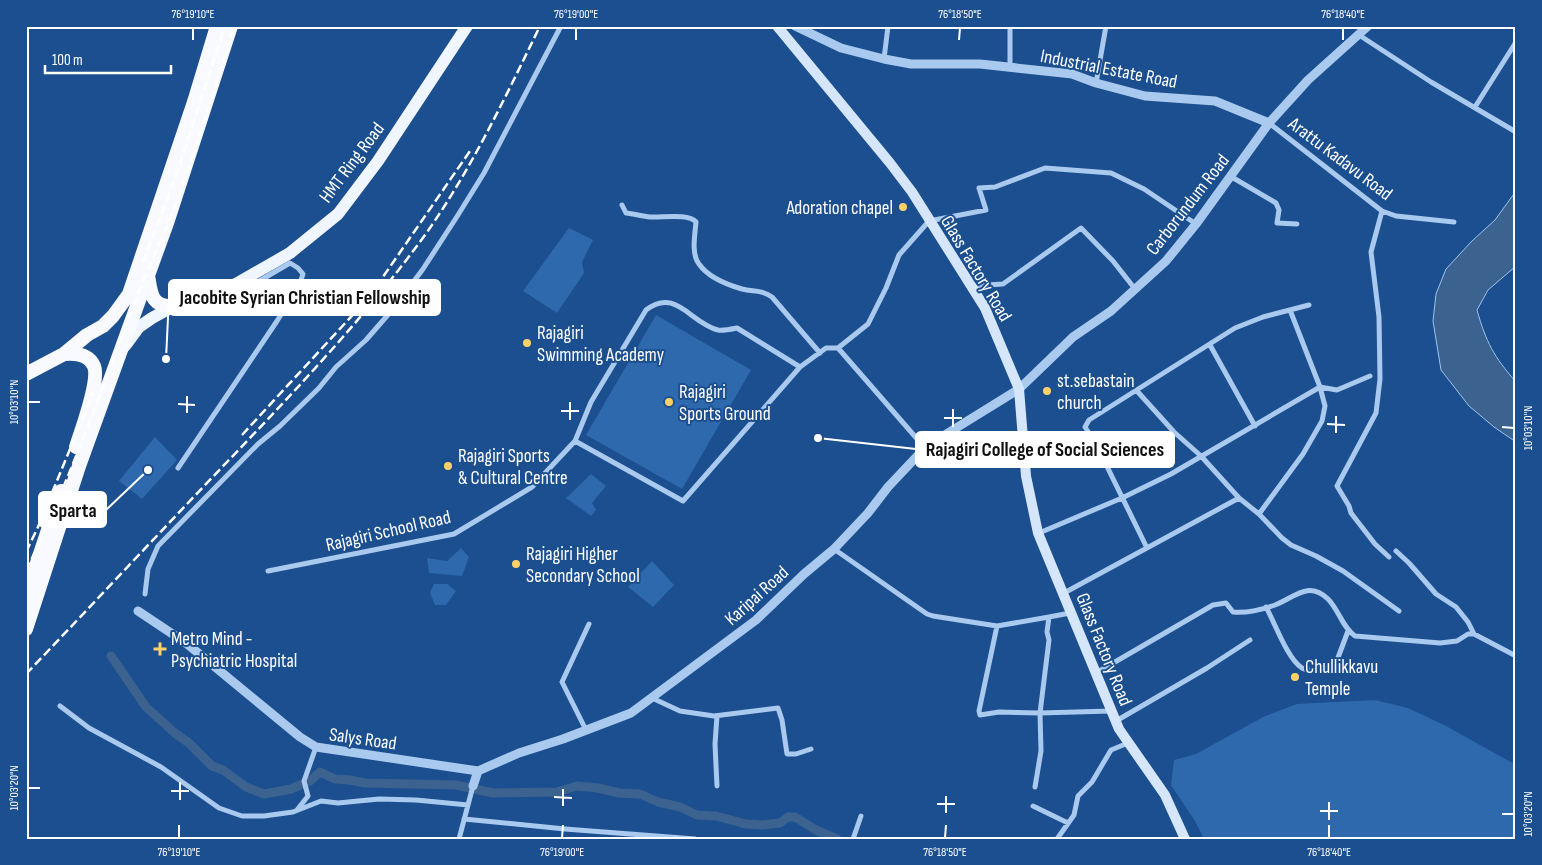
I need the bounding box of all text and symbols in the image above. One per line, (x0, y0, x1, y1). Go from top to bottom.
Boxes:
text: 76°19'10"E (171, 7, 215, 22)
text: 76°19'00"E (554, 7, 598, 22)
text: 76°18'50"E (938, 7, 982, 22)
text: 76°18'40"E (1321, 7, 1365, 22)
scale bar (45, 42, 171, 74)
street label: Industrial Estate Road (1038, 45, 1179, 94)
text: 100 m (52, 51, 83, 70)
street label: Arattu Kadavu Road (1283, 112, 1397, 206)
street label: HMT Ring Road (315, 118, 390, 208)
street label: Carborundum Road (1142, 150, 1235, 260)
place label: Adoration chapel (785, 197, 893, 220)
marker: Adoration chapel (897, 201, 909, 213)
street label: Glass Factory Road (935, 212, 1016, 326)
callout: Jacobite Syrian Christian Fellowship (169, 280, 440, 315)
text: Jacobite Syrian Christian Fellowship (179, 286, 430, 310)
place label: Rajagiri Swimming Academy (537, 322, 665, 367)
marker: Rajagiri Swimming Academy (521, 337, 533, 349)
place label: st.sebastain church (1057, 370, 1135, 415)
text: 10°03'10"N (7, 380, 22, 424)
place label: Rajagiri Sports Ground (679, 381, 771, 426)
marker: st.sebastain church (1041, 385, 1053, 397)
marker: Rajagiri Sports Ground (663, 396, 675, 408)
text: 10°03'10"N (1521, 406, 1536, 450)
callout: Rajagiri College of Social Sciences (916, 432, 1174, 467)
text: Rajagiri College of Social Sciences (926, 438, 1165, 462)
place label: Rajagiri Sports & Cultural Centre (458, 445, 568, 490)
marker: Rajagiri Sports & Cultural Centre (442, 460, 454, 472)
callout: Sparta (39, 492, 106, 527)
text: Sparta (49, 499, 97, 523)
street label: Rajagiri School Road (324, 506, 453, 557)
place label: Rajagiri Higher Secondary School (526, 543, 640, 588)
marker: Rajagiri Higher Secondary School (510, 558, 522, 570)
street label: Karipai Road (720, 561, 794, 631)
street label: Glass Factory Road (1071, 590, 1137, 709)
place label: Metro Mind - Psychiatric Hospital (171, 628, 297, 673)
marker: Metro Mind - Psychiatric Hospital (153, 642, 167, 656)
place label: Chullikkavu Temple (1305, 656, 1378, 701)
marker: Chullikkavu Temple (1289, 671, 1301, 683)
street label: Salys Road (328, 723, 398, 756)
text: 10°03'20"N (7, 765, 22, 811)
text: 10°03'20"N (1521, 791, 1536, 837)
text: 76°19'10"E (157, 845, 201, 860)
text: 76°19'00"E (540, 845, 584, 860)
text: 76°18'50"E (923, 845, 967, 860)
text: 76°18'40"E (1307, 845, 1351, 860)

